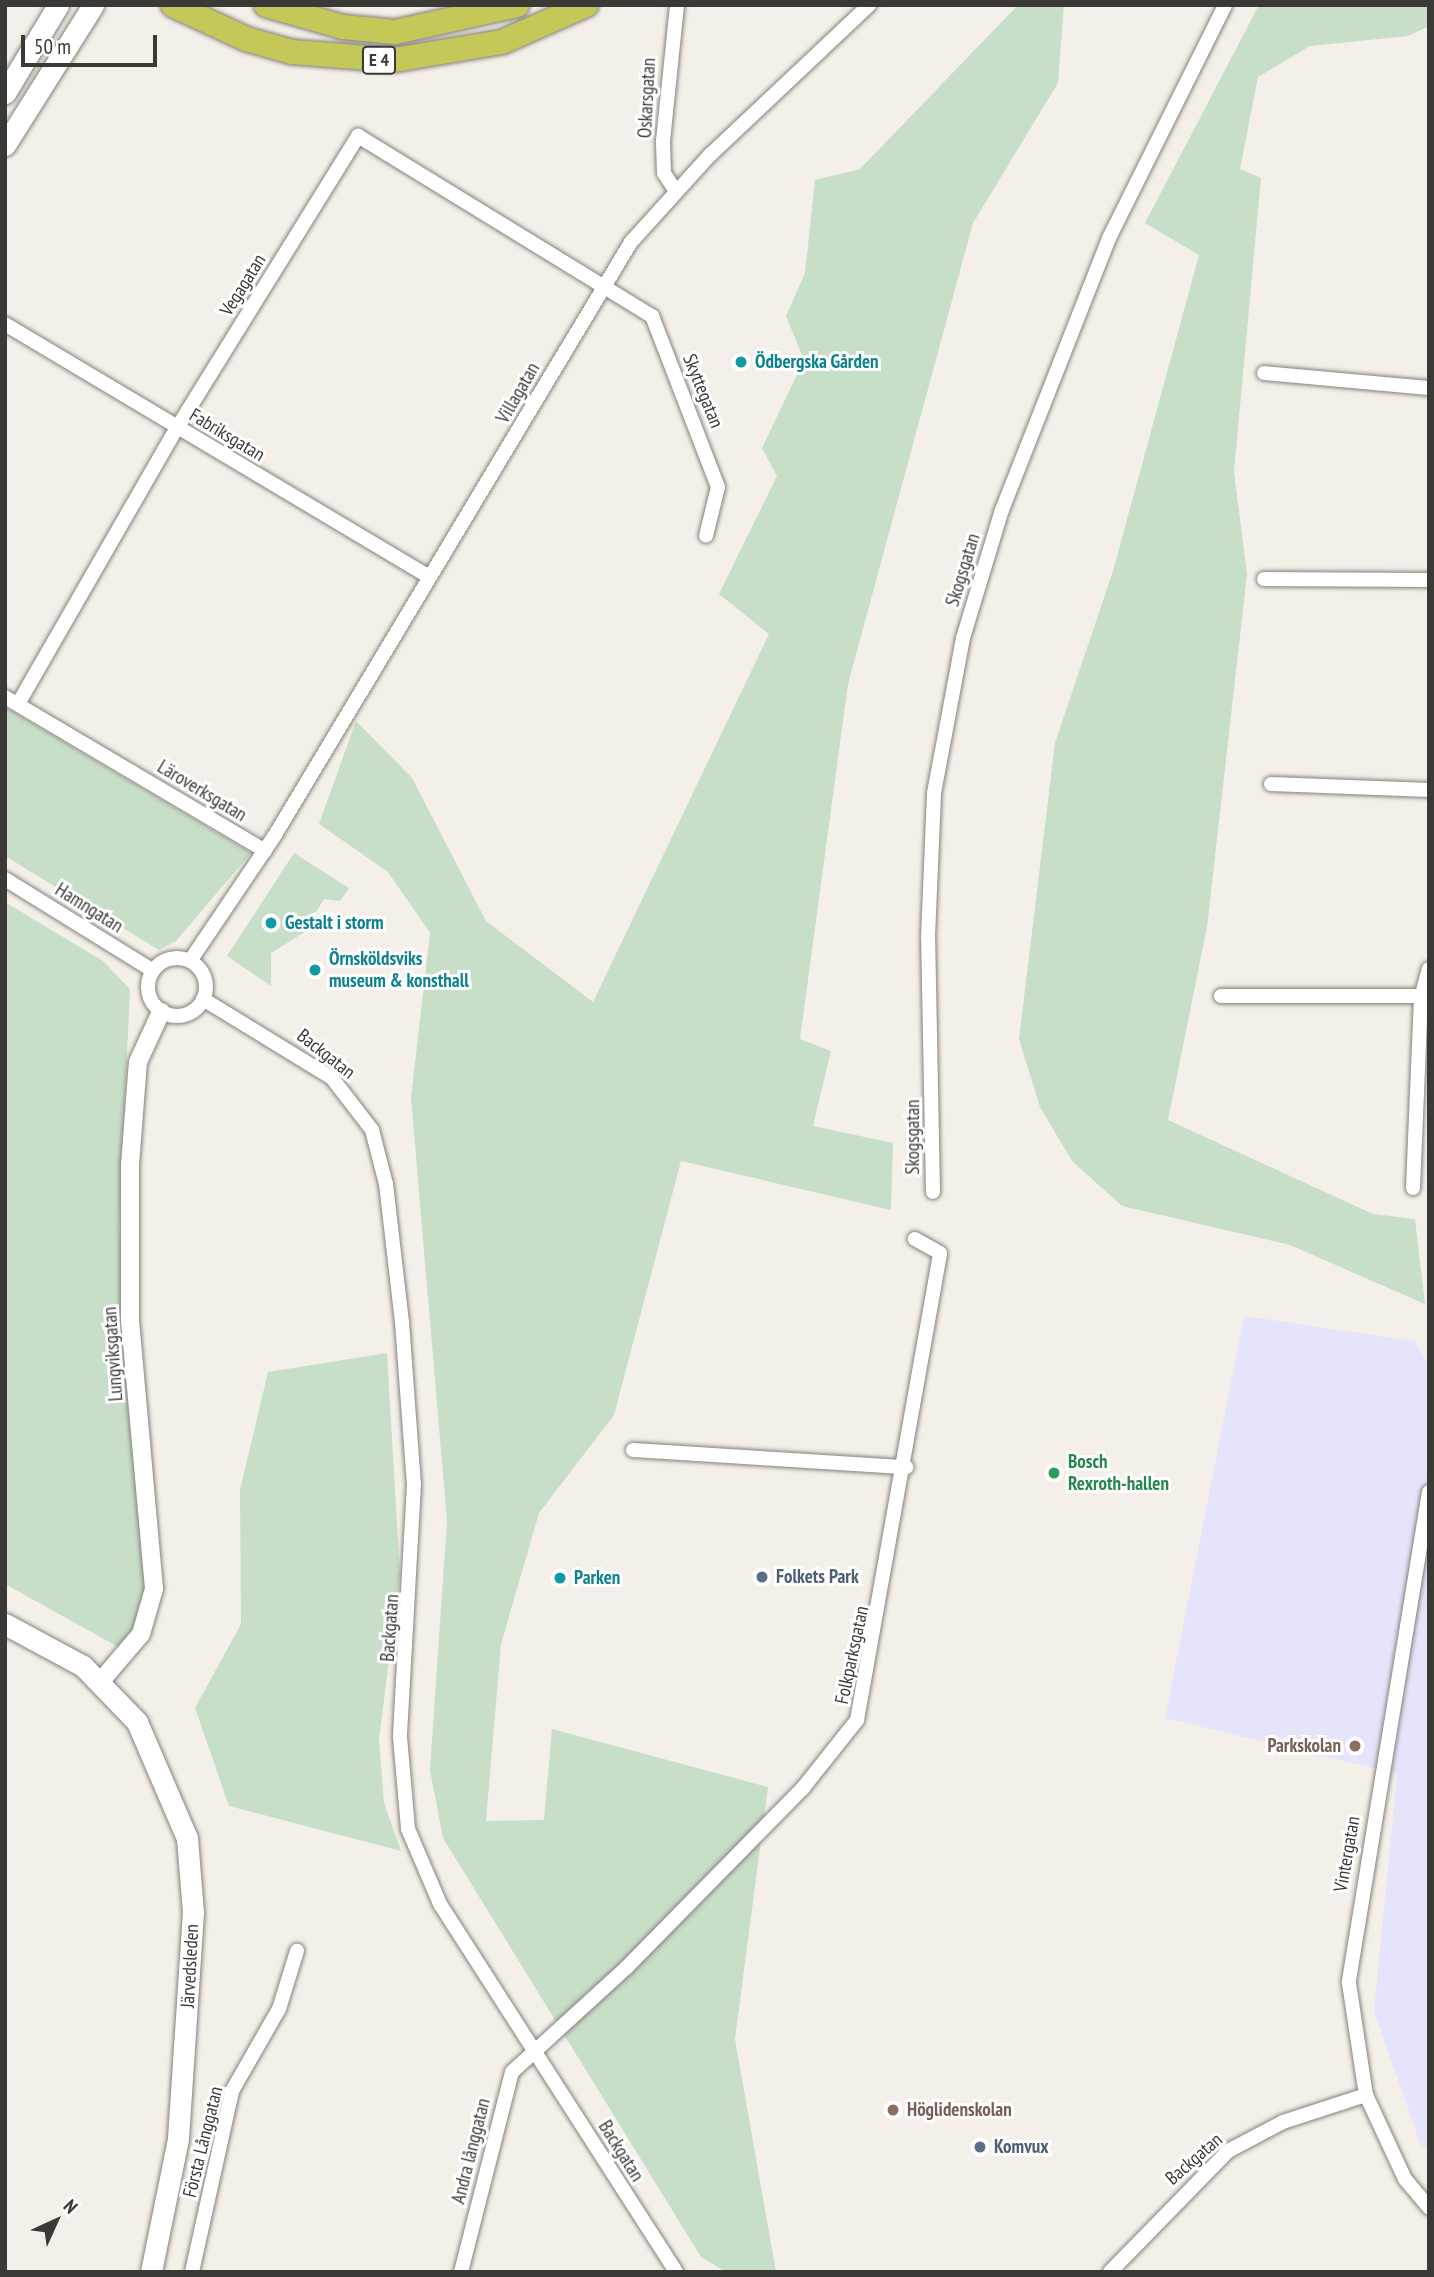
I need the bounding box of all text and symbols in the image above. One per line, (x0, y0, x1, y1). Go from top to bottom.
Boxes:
scale bar (24, 21, 161, 65)
text: 50 m (34, 33, 71, 60)
road number: E 4 (362, 46, 396, 74)
street label: Oskarsgatan (634, 57, 660, 139)
street label: Vegagatan (215, 250, 271, 320)
street label: Skyttegatan (678, 351, 728, 431)
place label: Ödbergska Gården (755, 351, 879, 373)
marker: Ödbergska Gården (733, 354, 749, 370)
street label: Villagatan (492, 359, 544, 427)
street label: Fabriksgatan (185, 404, 269, 466)
street label: Skogsgatan (941, 531, 985, 609)
street label: Läroverksgatan (153, 756, 251, 826)
street label: Hamngatan (51, 878, 127, 938)
place label: Gestalt i storm (285, 912, 384, 934)
marker: Gestalt i storm (263, 915, 279, 931)
place label: Örnsköldsviks museum & konsthall (329, 948, 469, 992)
marker: Örnsköldsviks museum & konsthall (307, 962, 323, 978)
street label: Backgatan (292, 1024, 360, 1084)
street label: Skogsgatan (902, 1099, 924, 1175)
street label: Lungviksgatan (98, 1306, 128, 1402)
place label: Bosch Rexroth-hallen (1068, 1451, 1169, 1495)
marker: Bosch Rexroth-hallen (1046, 1465, 1062, 1481)
place label: Folkets Park (776, 1566, 859, 1588)
place label: Parken (574, 1567, 620, 1589)
marker: Folkets Park (754, 1569, 770, 1585)
marker: Parken (552, 1570, 568, 1586)
street label: Backgatan (376, 1594, 404, 1662)
street label: Folkparksgatan (830, 1604, 874, 1706)
place label: Parkskolan (1267, 1735, 1341, 1757)
marker: Parkskolan (1347, 1738, 1363, 1754)
street label: Vintergatan (1329, 1814, 1365, 1894)
street label: Järvedsleden (176, 1923, 204, 2009)
street label: Första Långgatan (178, 2084, 228, 2200)
street label: Andra långgatan (447, 2096, 495, 2206)
place label: Höglidenskolan (907, 2099, 1012, 2121)
marker: Höglidenskolan (885, 2102, 901, 2118)
street label: Backgatan (593, 2116, 649, 2186)
street label: Backgatan (1161, 2128, 1227, 2190)
place label: Komvux (994, 2136, 1049, 2158)
marker: Komvux (972, 2139, 988, 2155)
north arrow (21, 2186, 91, 2256)
text: N (59, 2194, 83, 2218)

